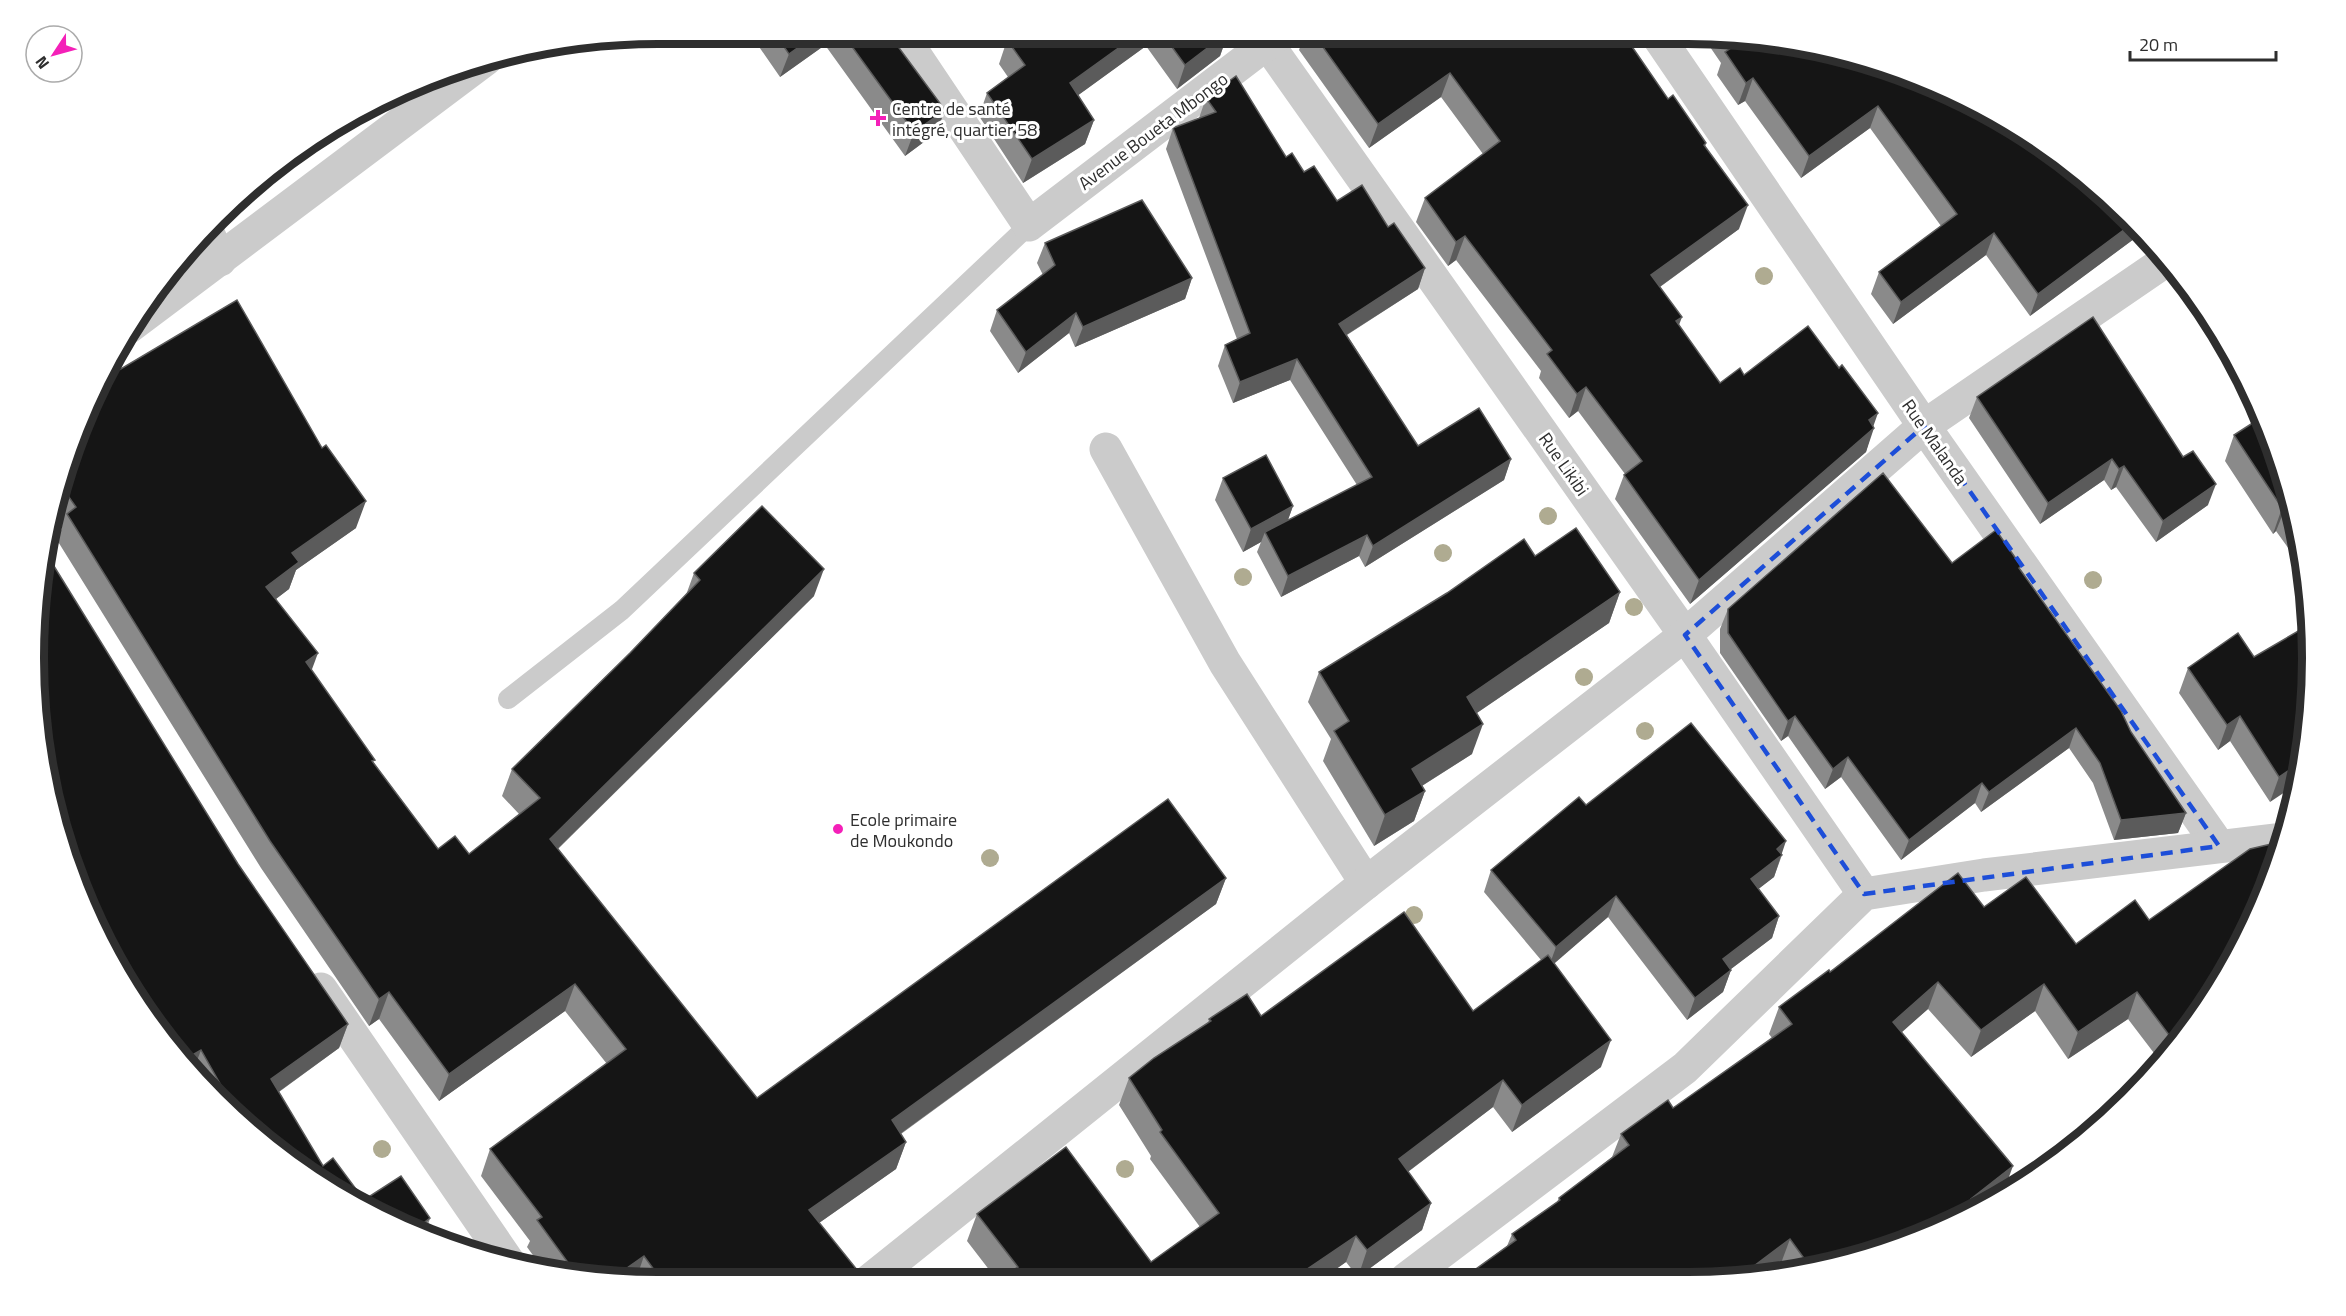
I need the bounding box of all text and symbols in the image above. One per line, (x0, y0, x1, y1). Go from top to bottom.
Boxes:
north arrow (24, 24, 84, 84)
scale bar (2130, 24, 2276, 62)
text: 20 m (2139, 31, 2178, 58)
text: N (29, 51, 55, 74)
street label: Avenue Boueta Mbongo (1072, 66, 1234, 196)
place label: Centre de santé intégré, quartier 58 (892, 95, 1037, 143)
marker: Centre de santé intégré, quartier 58 (869, 109, 887, 127)
street label: Rue Malanda (1896, 394, 1974, 490)
street label: Rue Likibi (1532, 427, 1596, 501)
place label: Ecole primaire de Moukondo (850, 806, 957, 854)
marker: Ecole primaire de Moukondo (831, 822, 845, 836)

